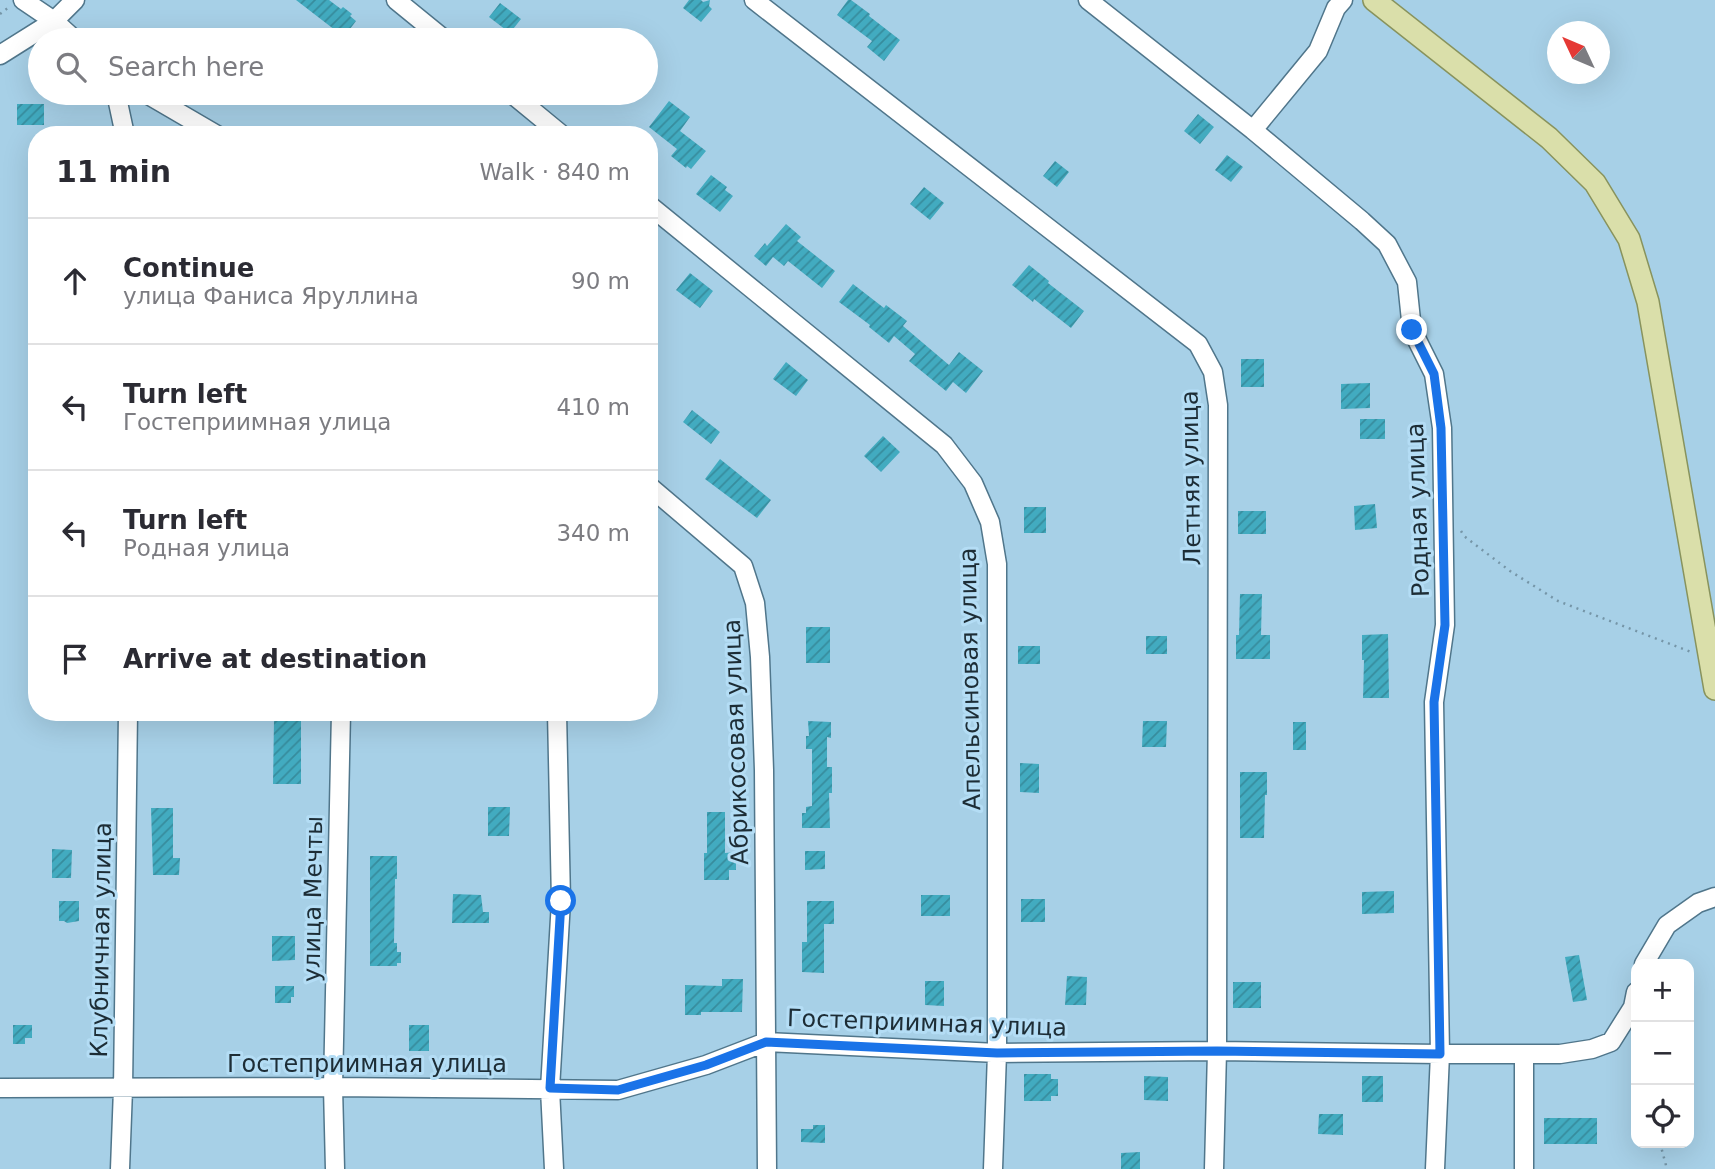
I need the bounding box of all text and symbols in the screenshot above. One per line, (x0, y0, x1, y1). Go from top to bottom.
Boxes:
north arrow (1547, 21, 1610, 84)
search box (28, 28, 658, 105)
icon: search (52, 48, 90, 86)
text: Search here (108, 52, 264, 82)
text: 11 min (56, 154, 171, 189)
text: Walk · 840 m (479, 159, 630, 185)
text: Continue (123, 253, 254, 283)
icon: ahead (56, 262, 94, 300)
text: 90 m (571, 268, 630, 294)
text: улица Фаниса Яруллина (123, 283, 419, 309)
route end (1396, 314, 1427, 345)
text: Turn left (123, 379, 247, 409)
icon: left (56, 388, 94, 426)
street label: Летняя улица (1175, 390, 1207, 566)
text: 410 m (556, 394, 630, 420)
text: Гостеприимная улица (123, 409, 391, 435)
street label: Родная улица (1401, 422, 1435, 598)
text: Turn left (123, 505, 247, 535)
icon: left (56, 514, 94, 552)
text: 340 m (556, 520, 630, 546)
text: Родная улица (123, 535, 290, 561)
street label: Апельсиновая улица (954, 547, 986, 811)
street label: Абрикосовая улица (718, 618, 754, 866)
icon: arrive (56, 640, 94, 678)
text: Arrive at destination (123, 644, 427, 674)
street label: улица Мечты (298, 816, 328, 982)
street label: Клубничная улица (85, 822, 117, 1058)
route start (545, 885, 576, 916)
map controls (1631, 959, 1694, 1148)
button: + (1631, 959, 1694, 1022)
street label: Гостеприимная улица (787, 1004, 1067, 1042)
button: − (1631, 1022, 1694, 1085)
street label: Гостеприимная улица (227, 1050, 507, 1078)
button: locate (1631, 1085, 1694, 1148)

